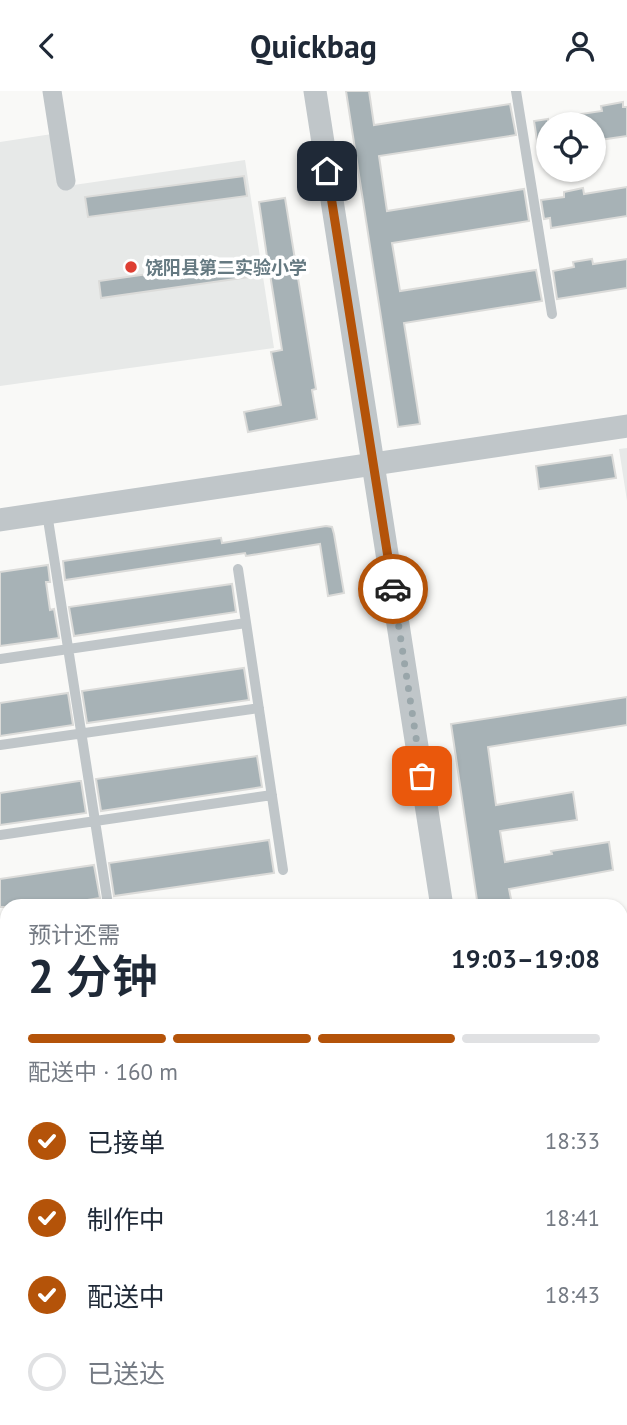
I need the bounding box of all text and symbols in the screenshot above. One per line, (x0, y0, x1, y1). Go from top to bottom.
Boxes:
text: Quickbag (250, 25, 377, 67)
icon: back (28, 27, 66, 65)
icon: person (561, 27, 599, 65)
map controls (536, 112, 606, 182)
button: locate (536, 112, 606, 182)
pin (297, 141, 357, 201)
icon: home (308, 152, 346, 190)
place label: 饶阳县第二实验小学 (145, 256, 307, 279)
marker: 饶阳县第二实验小学 (123, 259, 139, 275)
courier (358, 554, 428, 624)
icon: car (374, 570, 412, 608)
pin (392, 746, 452, 806)
icon: bag (403, 757, 441, 795)
text: 预计还需 (28, 920, 120, 949)
text: 19:03–19:08 (451, 942, 600, 975)
text: 2 分钟 (28, 946, 158, 1006)
text: 配送中 · 160 m (28, 1057, 178, 1086)
icon: check (28, 1122, 66, 1160)
text: 已接单 (87, 1126, 165, 1159)
text: 18:33 (545, 1126, 600, 1155)
icon: check (28, 1199, 66, 1237)
text: 制作中 (87, 1203, 165, 1236)
text: 18:41 (545, 1203, 600, 1232)
icon: check (28, 1276, 66, 1314)
text: 配送中 (87, 1280, 165, 1313)
text: 18:43 (545, 1280, 600, 1309)
text: 已送达 (87, 1357, 165, 1390)

